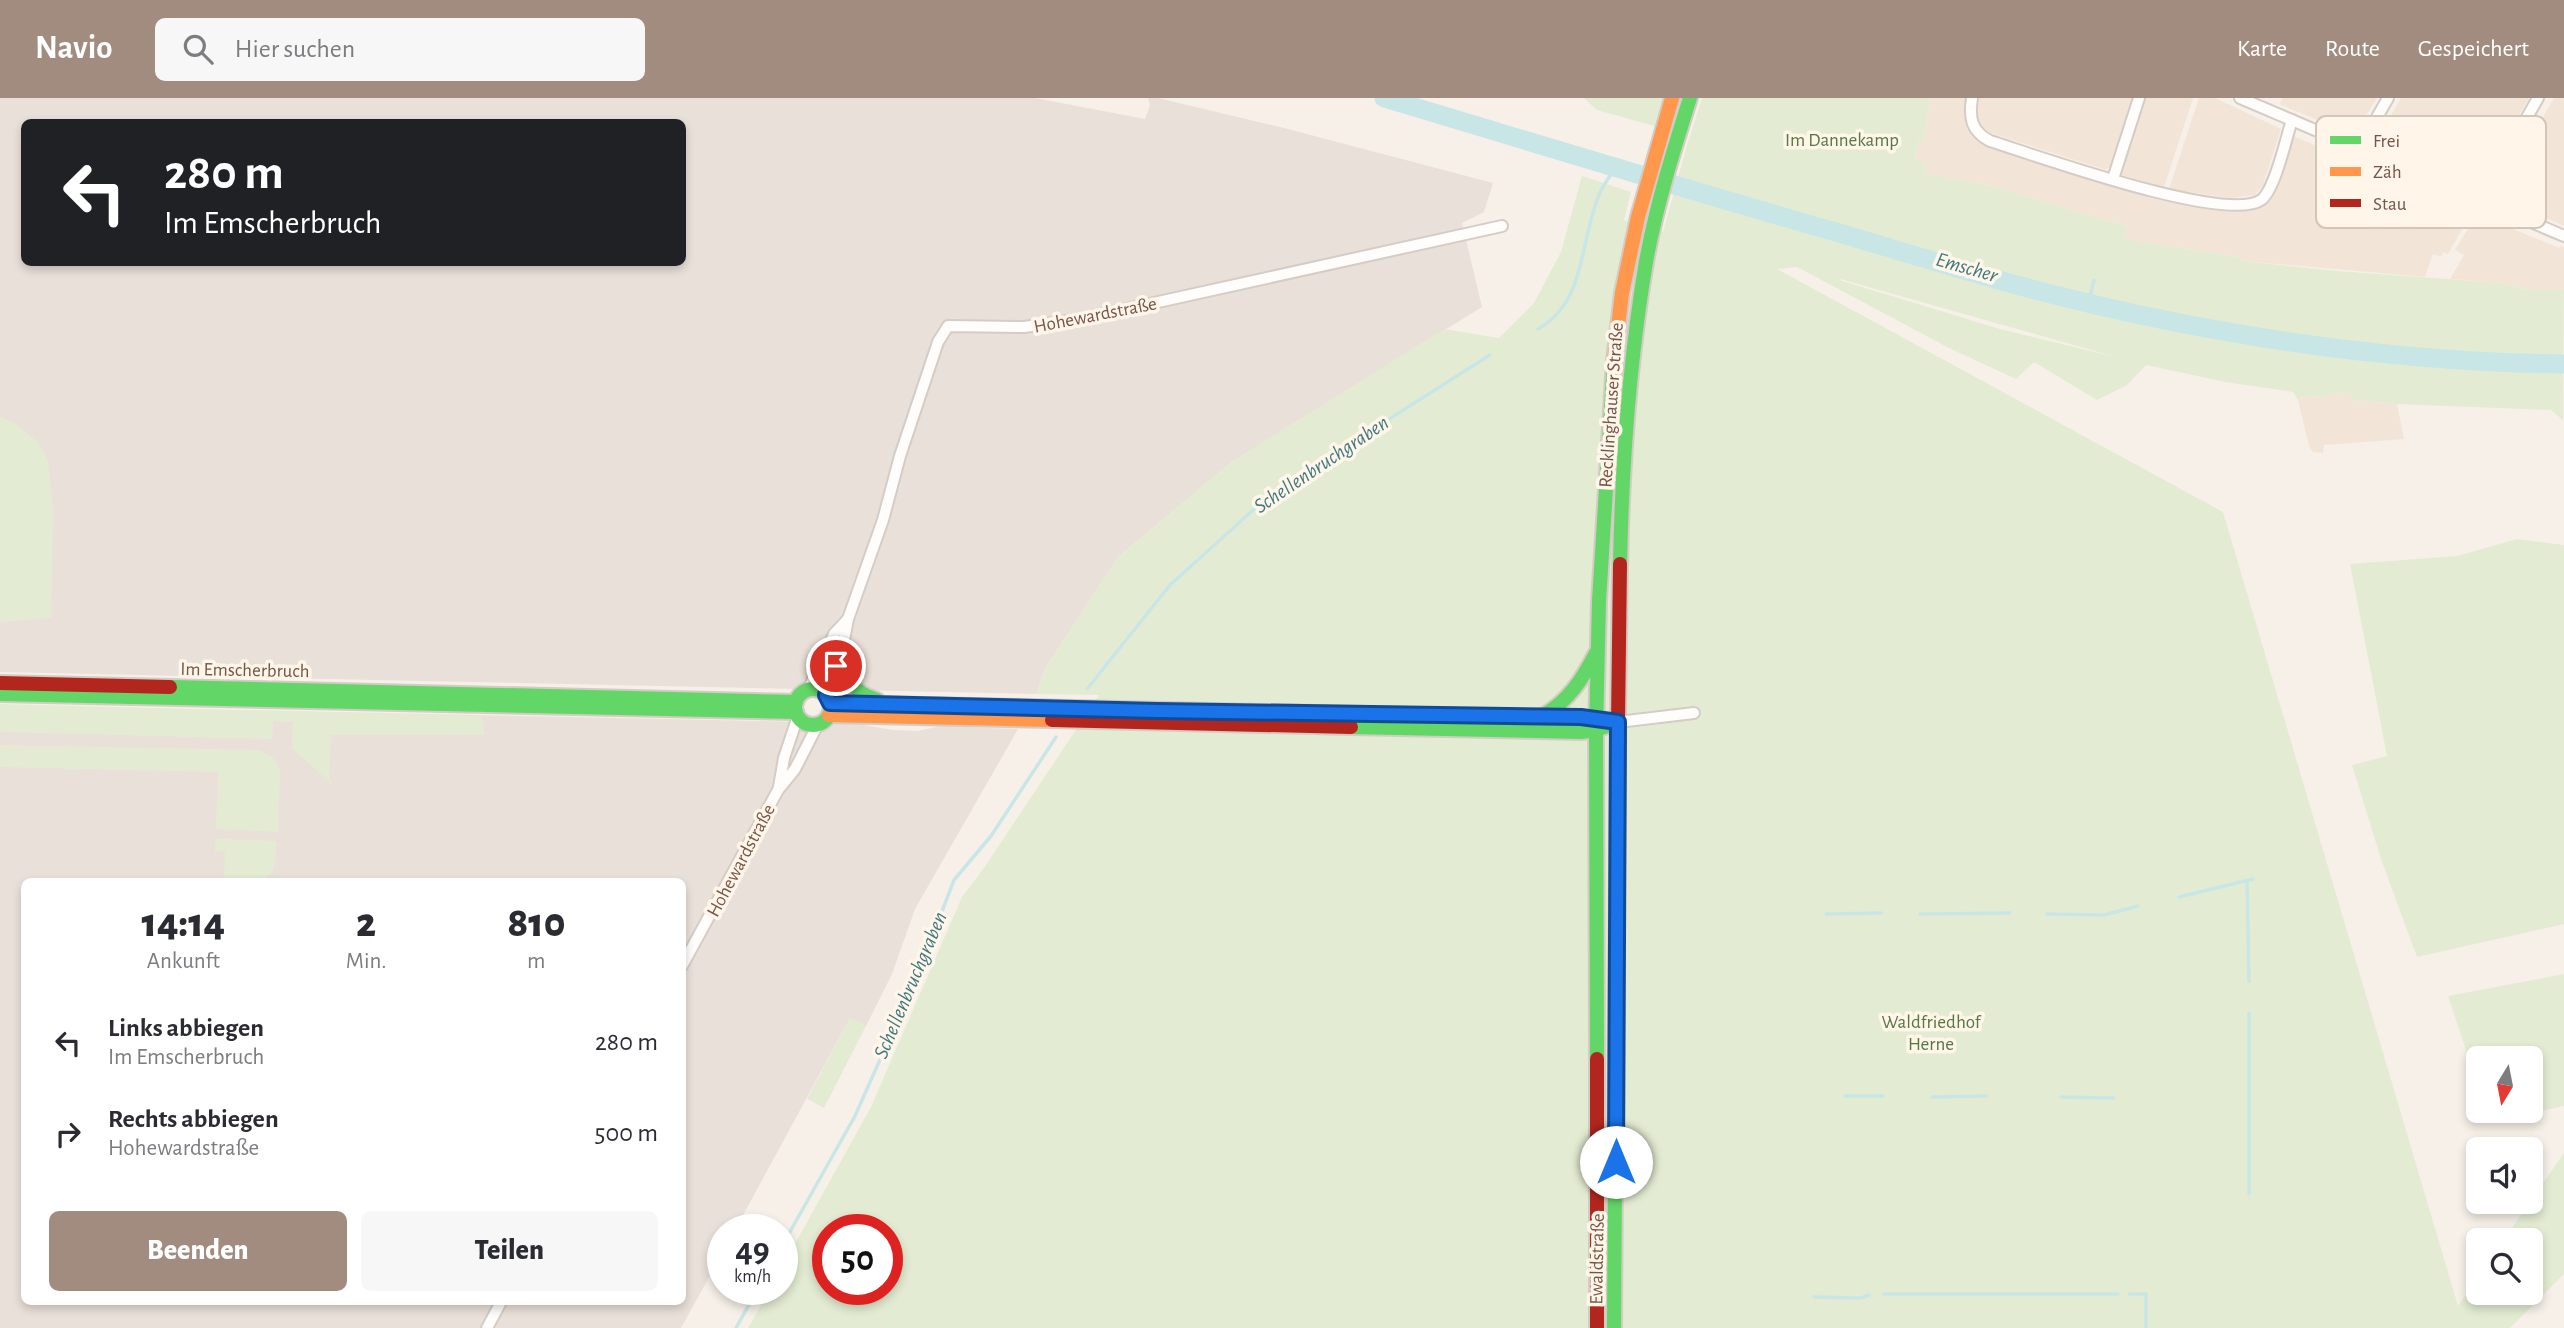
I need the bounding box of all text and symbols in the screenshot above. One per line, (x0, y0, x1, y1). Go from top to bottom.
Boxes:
search box (155, 18, 645, 81)
icon: search (179, 30, 217, 68)
text: Navio (35, 32, 113, 65)
text: Hier suchen (235, 36, 355, 62)
text: Karte (2237, 37, 2287, 61)
text: Route (2325, 37, 2380, 61)
text: Gespeichert (2418, 37, 2529, 61)
legend (2316, 116, 2546, 228)
park label: Im Dannekamp (1785, 131, 1899, 150)
text: Frei (2373, 132, 2400, 151)
icon: left (49, 147, 140, 238)
text: 280 m (164, 149, 284, 198)
text: Zäh (2373, 163, 2402, 182)
text: Stau (2373, 195, 2407, 214)
text: Im Emscherbruch (164, 207, 381, 239)
water label: Emscher (1934, 249, 2001, 287)
street label: Hohewardstraße (1032, 294, 1158, 337)
street label: Recklinghauser Straße (1596, 322, 1627, 488)
water label: Schellenbruchgraben (1250, 412, 1392, 517)
pin (806, 636, 866, 696)
icon: arrive (817, 647, 855, 685)
street label: Im Emscherbruch (180, 660, 310, 681)
street label: Hohewardstraße (704, 801, 779, 920)
text: 14:14 (142, 902, 225, 944)
text: 2 (356, 902, 376, 944)
text: 810 (507, 902, 565, 944)
water label: Schellenbruchgraben (870, 909, 951, 1062)
text: Ankunft (147, 950, 220, 973)
text: Min. (346, 950, 387, 973)
text: m (527, 950, 545, 973)
park label: Waldfriedhof Herne (1882, 1013, 1982, 1054)
text: Links abbiegen (108, 1015, 264, 1041)
icon: left (49, 1024, 87, 1062)
text: 280 m (595, 1029, 658, 1055)
text: Im Emscherbruch (108, 1046, 264, 1069)
north arrow (2466, 1046, 2543, 1124)
map controls (2466, 1046, 2543, 1305)
text: Rechts abbiegen (108, 1106, 279, 1132)
icon: right (49, 1115, 87, 1153)
text: 500 m (595, 1120, 658, 1146)
position arrow (1579, 1125, 1653, 1199)
text: Hohewardstraße (108, 1137, 259, 1160)
button: sound (2466, 1137, 2543, 1214)
button: Beenden (49, 1211, 347, 1291)
button: Teilen (361, 1211, 658, 1291)
street label: Ewaldstraße (1587, 1213, 1608, 1305)
speed limit sign: 50 (812, 1214, 903, 1305)
button: search (2466, 1228, 2543, 1305)
text: 49 (735, 1233, 770, 1268)
text: km/h (734, 1268, 771, 1286)

